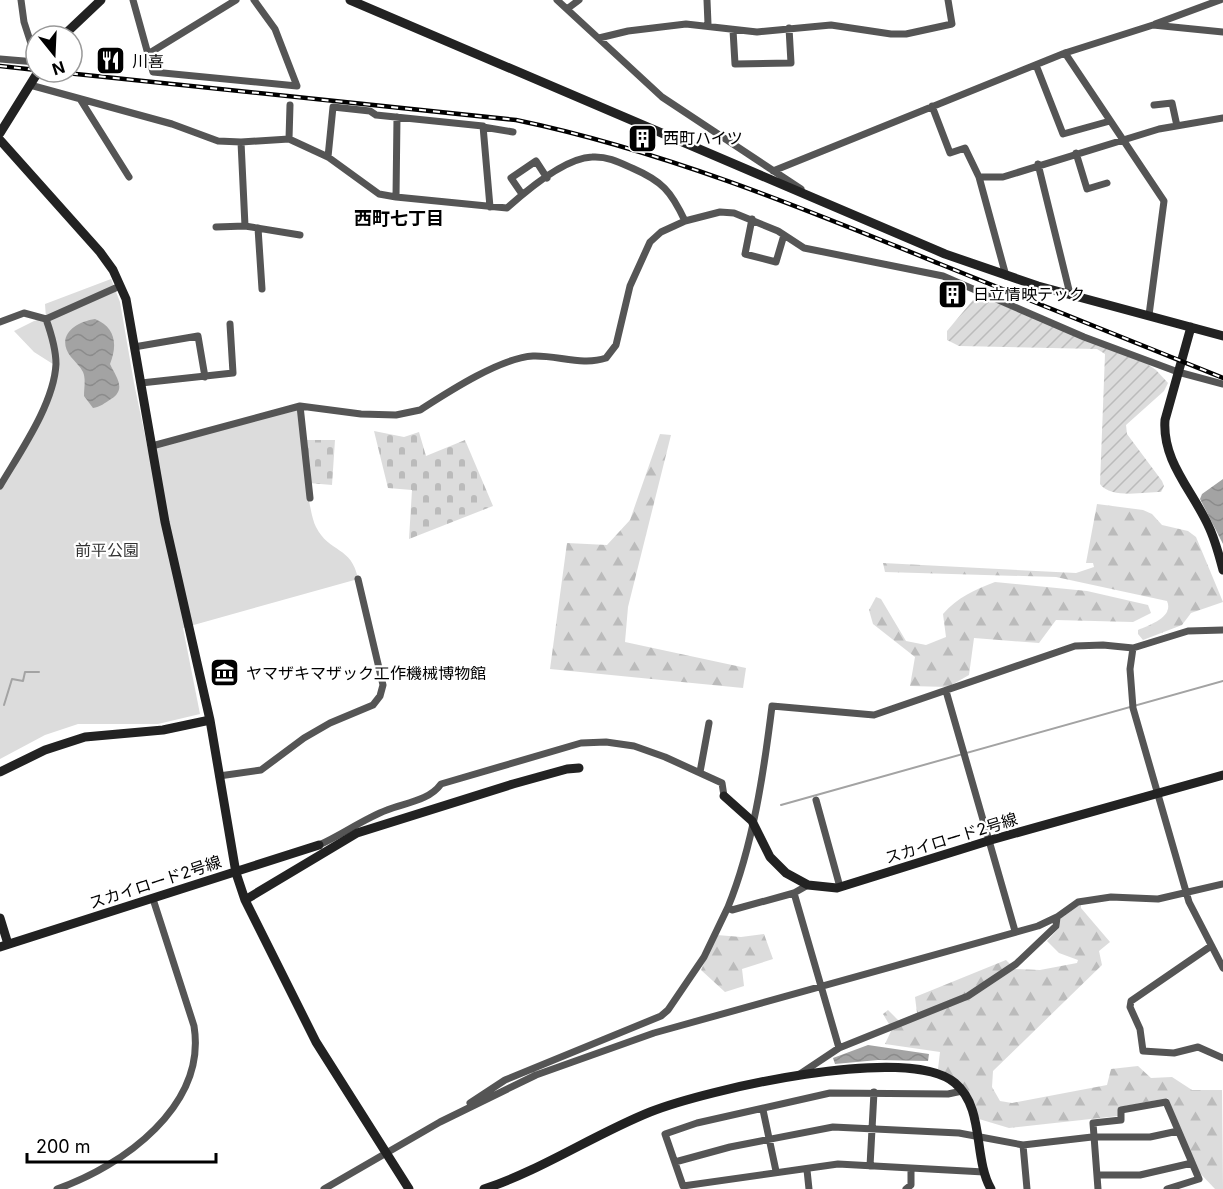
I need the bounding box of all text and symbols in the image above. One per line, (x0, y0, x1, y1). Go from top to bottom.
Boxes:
north arrow (24, 24, 84, 84)
restaurant icon: 川喜 (95, 45, 127, 77)
place label: 川喜 (132, 51, 164, 71)
text: N (50, 57, 68, 80)
building icon: 西町ハイツ (626, 122, 658, 154)
place label: 西町ハイツ (663, 128, 743, 148)
district label: 西町七丁目 (354, 208, 444, 229)
building icon: 日立情映テック (936, 278, 968, 310)
place label: 日立情映テック (973, 284, 1085, 304)
park label: 前平公園 (75, 540, 139, 560)
museum icon: ヤマザキマザック工作機械博物館 (209, 657, 241, 689)
place label: ヤマザキマザック工作機械博物館 (246, 663, 486, 683)
street label: スカイロード2号線 (882, 808, 1020, 868)
street label: スカイロード2号線 (86, 851, 224, 913)
scale bar (27, 1126, 216, 1164)
text: 200 m (36, 1136, 91, 1157)

